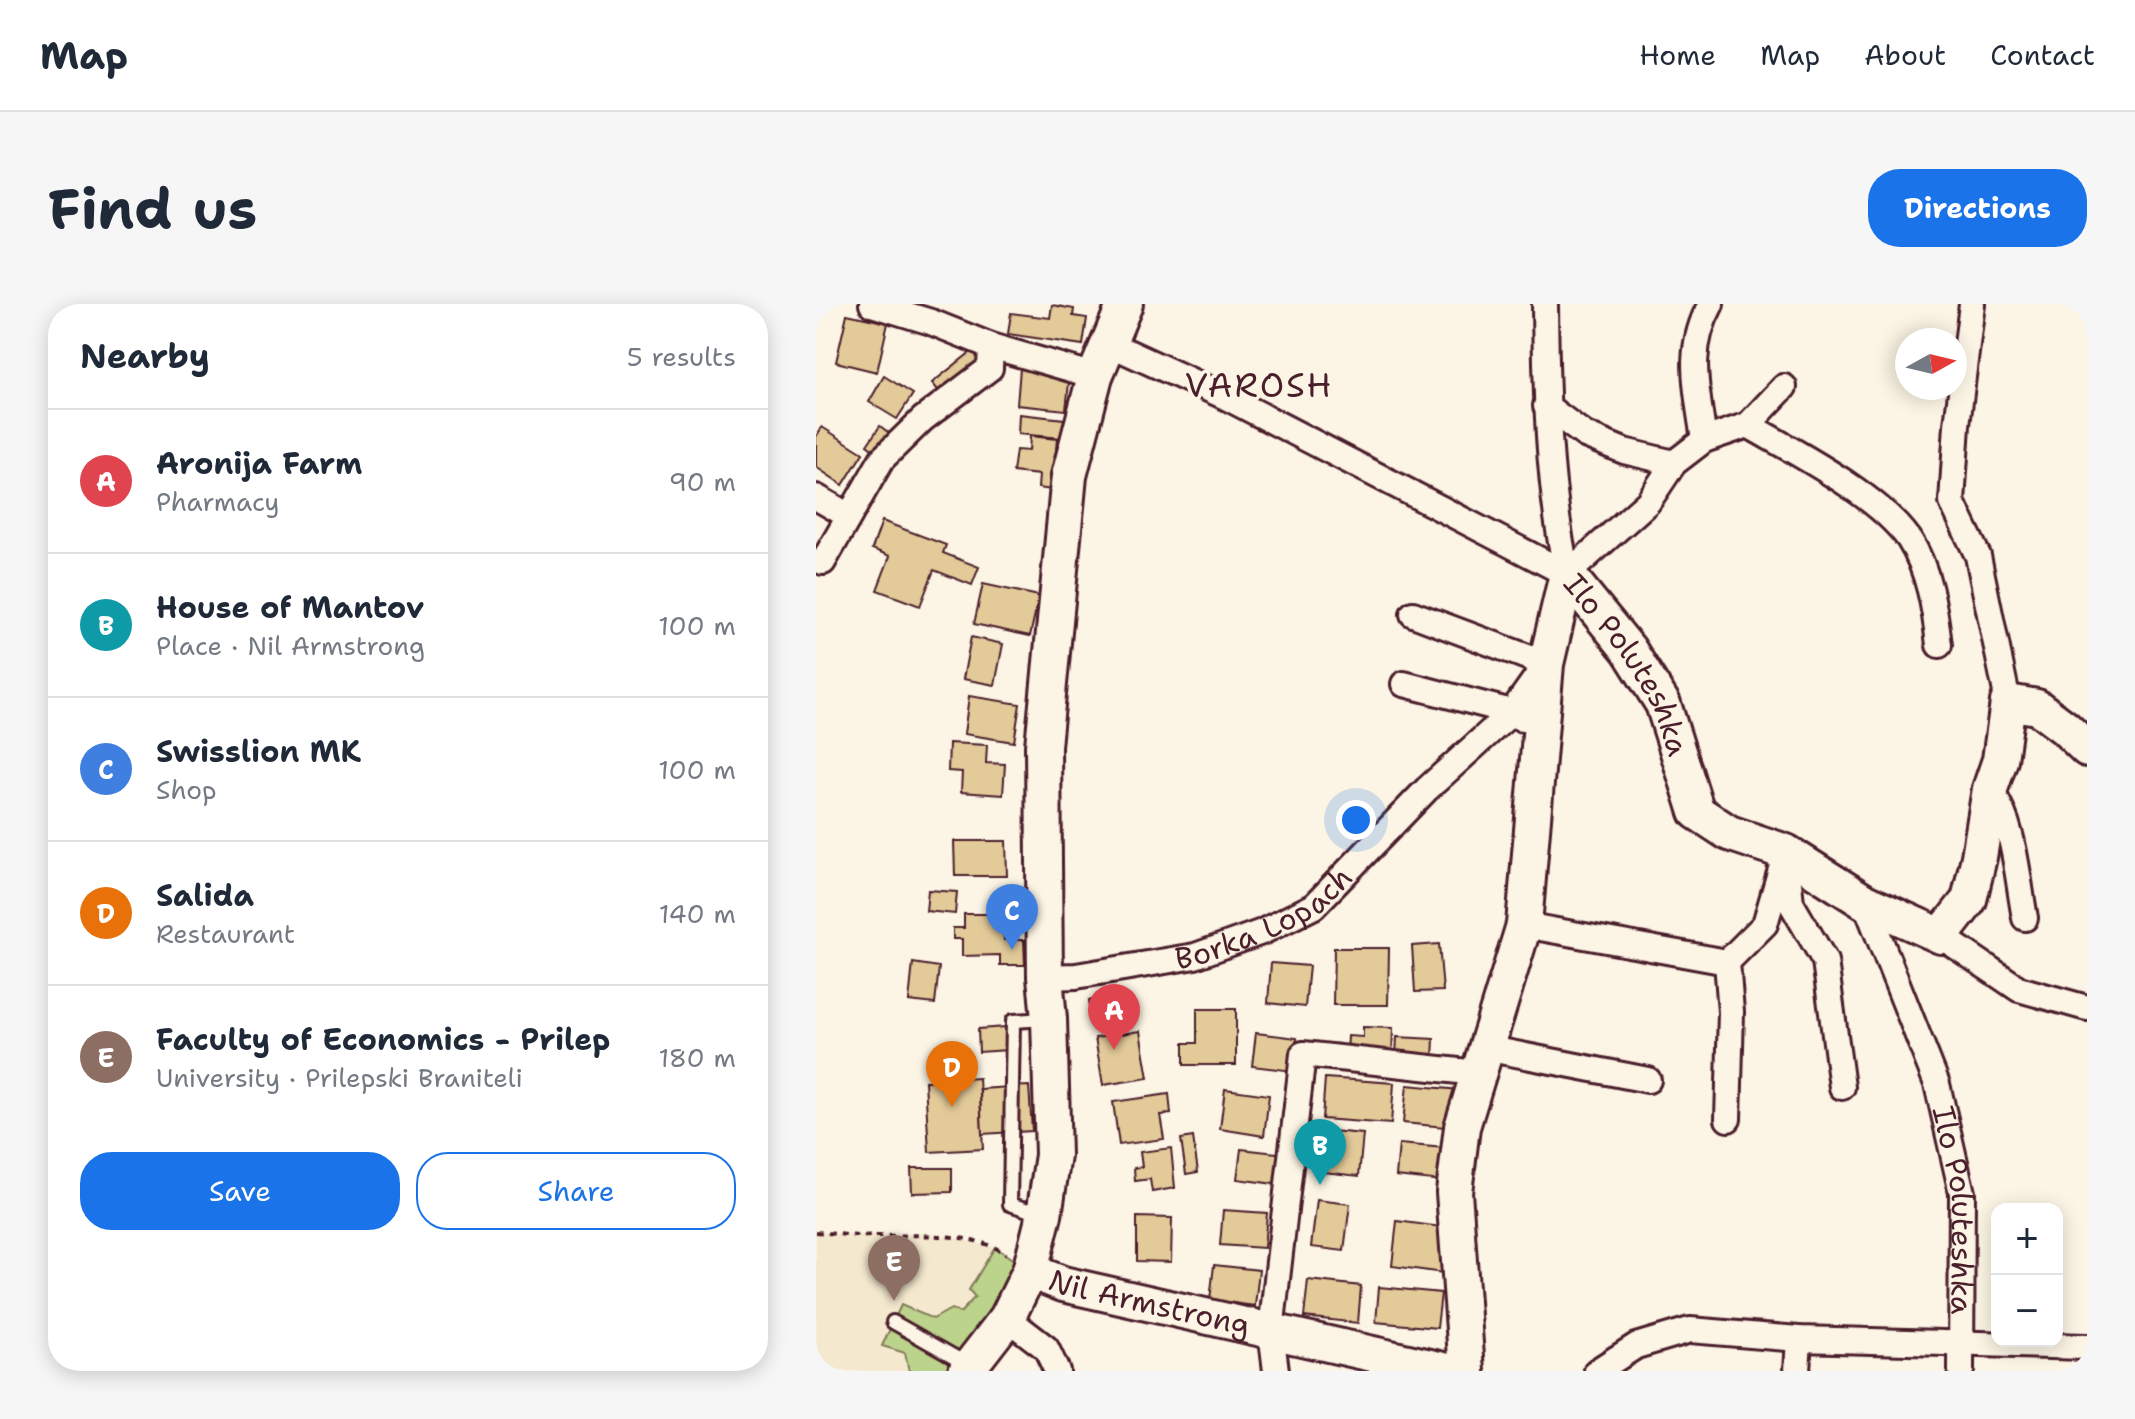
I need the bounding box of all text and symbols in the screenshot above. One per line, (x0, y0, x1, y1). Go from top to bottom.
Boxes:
text: Map (40, 30, 128, 81)
text: Home (1639, 36, 1716, 74)
text: Map (1760, 36, 1820, 74)
text: About (1864, 36, 1946, 74)
text: Contact (1990, 36, 2095, 74)
button: Directions (1868, 169, 2087, 247)
text: Find us (48, 171, 257, 246)
north arrow (1895, 328, 1967, 400)
text: Nearby (80, 333, 210, 379)
text: 5 results (627, 339, 736, 374)
district label: VAROSH (1185, 362, 1333, 408)
text: Aronija Farm (156, 443, 362, 484)
text: A (96, 464, 116, 499)
text: 90 m (669, 464, 736, 499)
text: Pharmacy (156, 484, 280, 519)
street label: Ilo Poluteshka (1555, 564, 1699, 761)
text: House of Mantov (156, 587, 424, 628)
text: B (98, 608, 114, 643)
text: 100 m (658, 608, 736, 643)
text: Place · Nil Armstrong (156, 628, 425, 663)
text: Swisslion MK (156, 731, 361, 772)
text: C (98, 752, 114, 787)
text: 100 m (658, 752, 736, 787)
text: Shop (156, 772, 217, 807)
your location (1336, 800, 1376, 840)
street label: Borka Lopach (1172, 857, 1361, 979)
text: Salida (156, 875, 254, 916)
pin: C (986, 884, 1038, 950)
text: D (97, 896, 115, 931)
text: 140 m (659, 896, 736, 931)
text: Restaurant (156, 916, 295, 951)
pin: A (1088, 984, 1140, 1050)
text: Faculty of Economics - Prilep (156, 1019, 610, 1060)
text: E (97, 1040, 115, 1075)
text: 180 m (658, 1040, 736, 1075)
pin: D (926, 1041, 978, 1107)
text: University · Prilepski Braniteli (156, 1060, 523, 1095)
street label: Ilo Poluteshka (1923, 1102, 1983, 1315)
pin: B (1294, 1119, 1346, 1185)
button: Save (80, 1152, 400, 1230)
button: Share (416, 1152, 736, 1230)
map controls (1991, 1203, 2063, 1347)
button: + (1991, 1203, 2063, 1275)
pin: E (868, 1235, 920, 1301)
street label: Nil Armstrong (1043, 1259, 1254, 1346)
button: − (1991, 1275, 2063, 1347)

